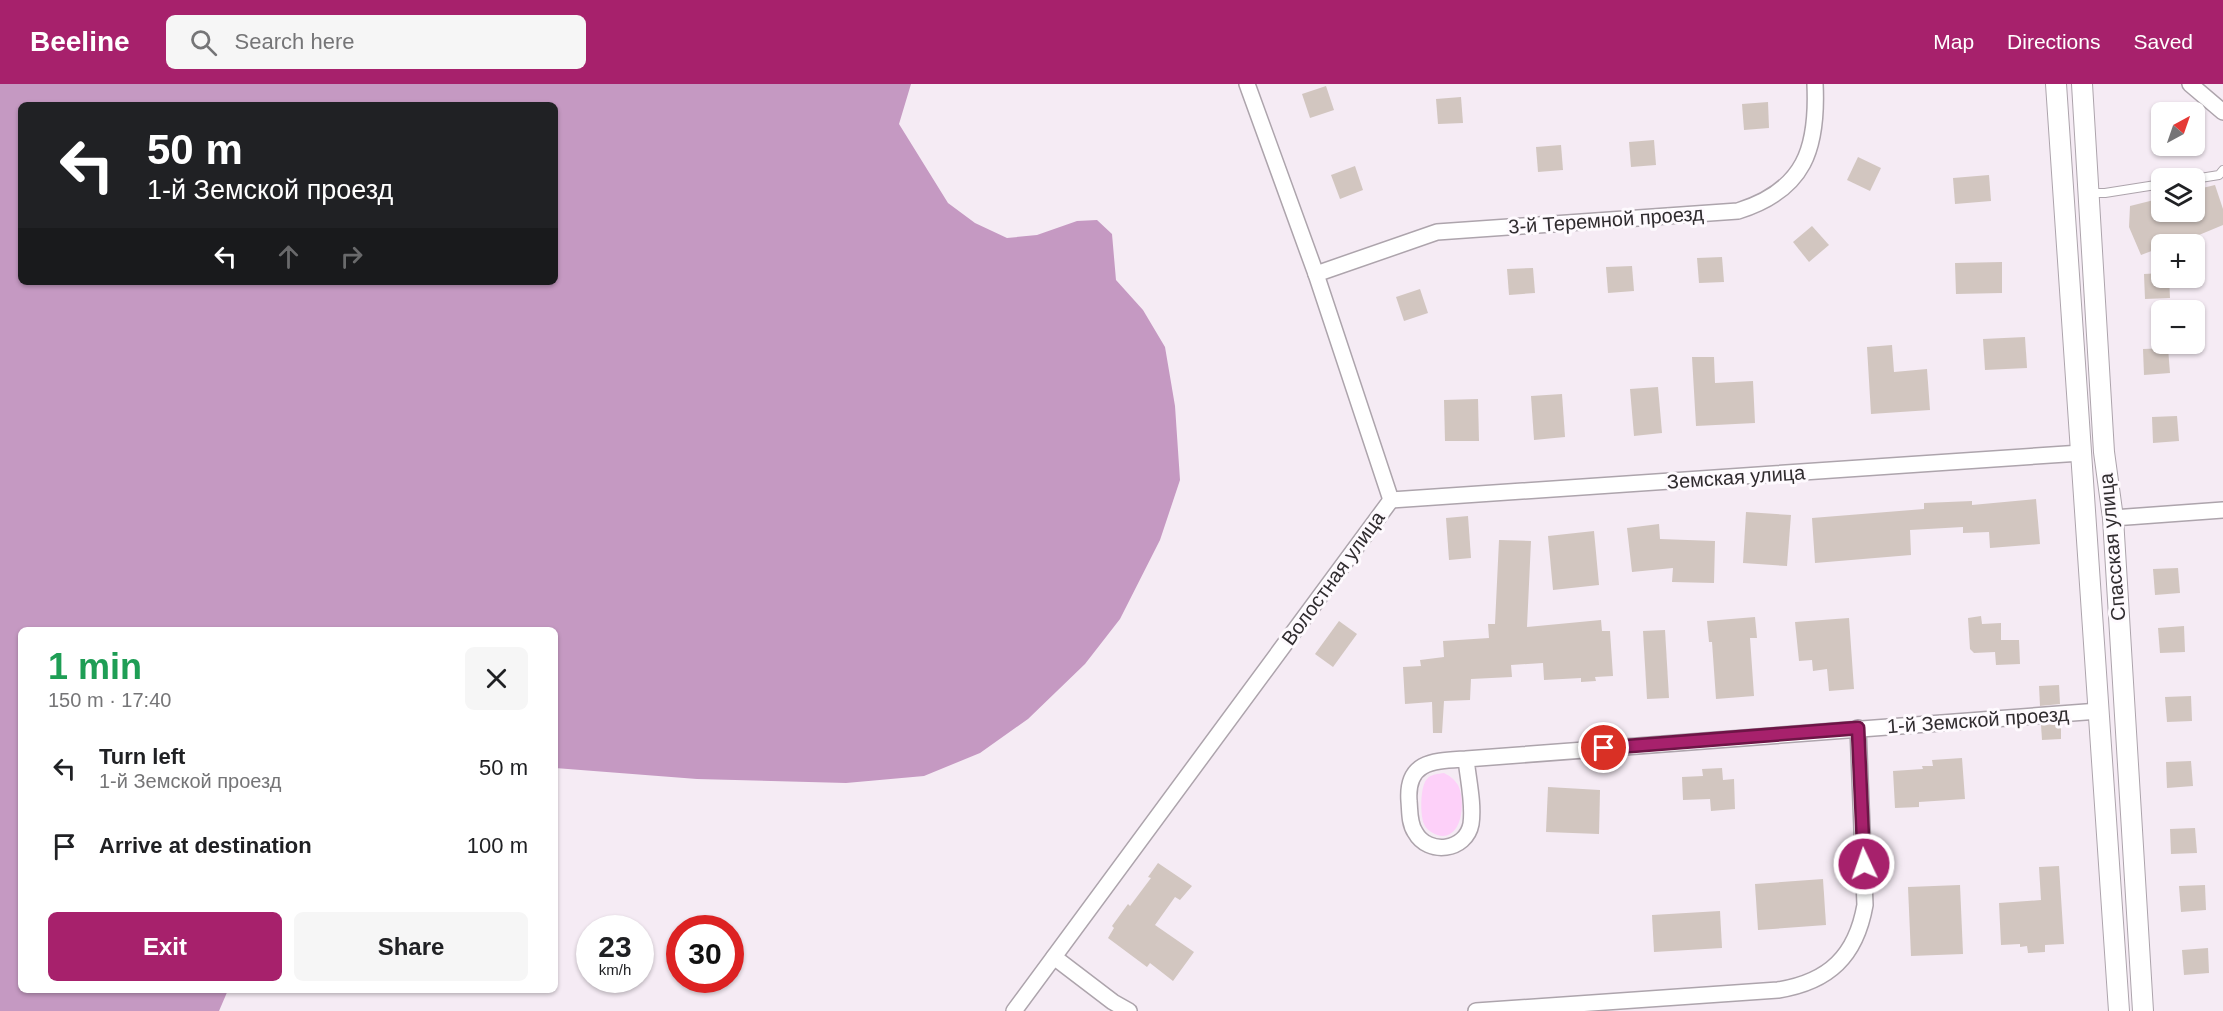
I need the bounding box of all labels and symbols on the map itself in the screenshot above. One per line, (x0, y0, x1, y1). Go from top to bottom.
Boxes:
north arrow (2151, 102, 2205, 156)
street label: 3-й Теремной проезд (1508, 202, 1705, 238)
street label: Земская улица (1666, 461, 1807, 493)
street label: Спасская улица (2095, 471, 2129, 622)
street label: Волостная улица (1277, 506, 1389, 649)
street label: 1-й Земской проезд (1886, 703, 2070, 737)
pin (1578, 722, 1629, 773)
position arrow (1832, 832, 1896, 896)
speed limit sign: 30 (666, 915, 744, 993)

